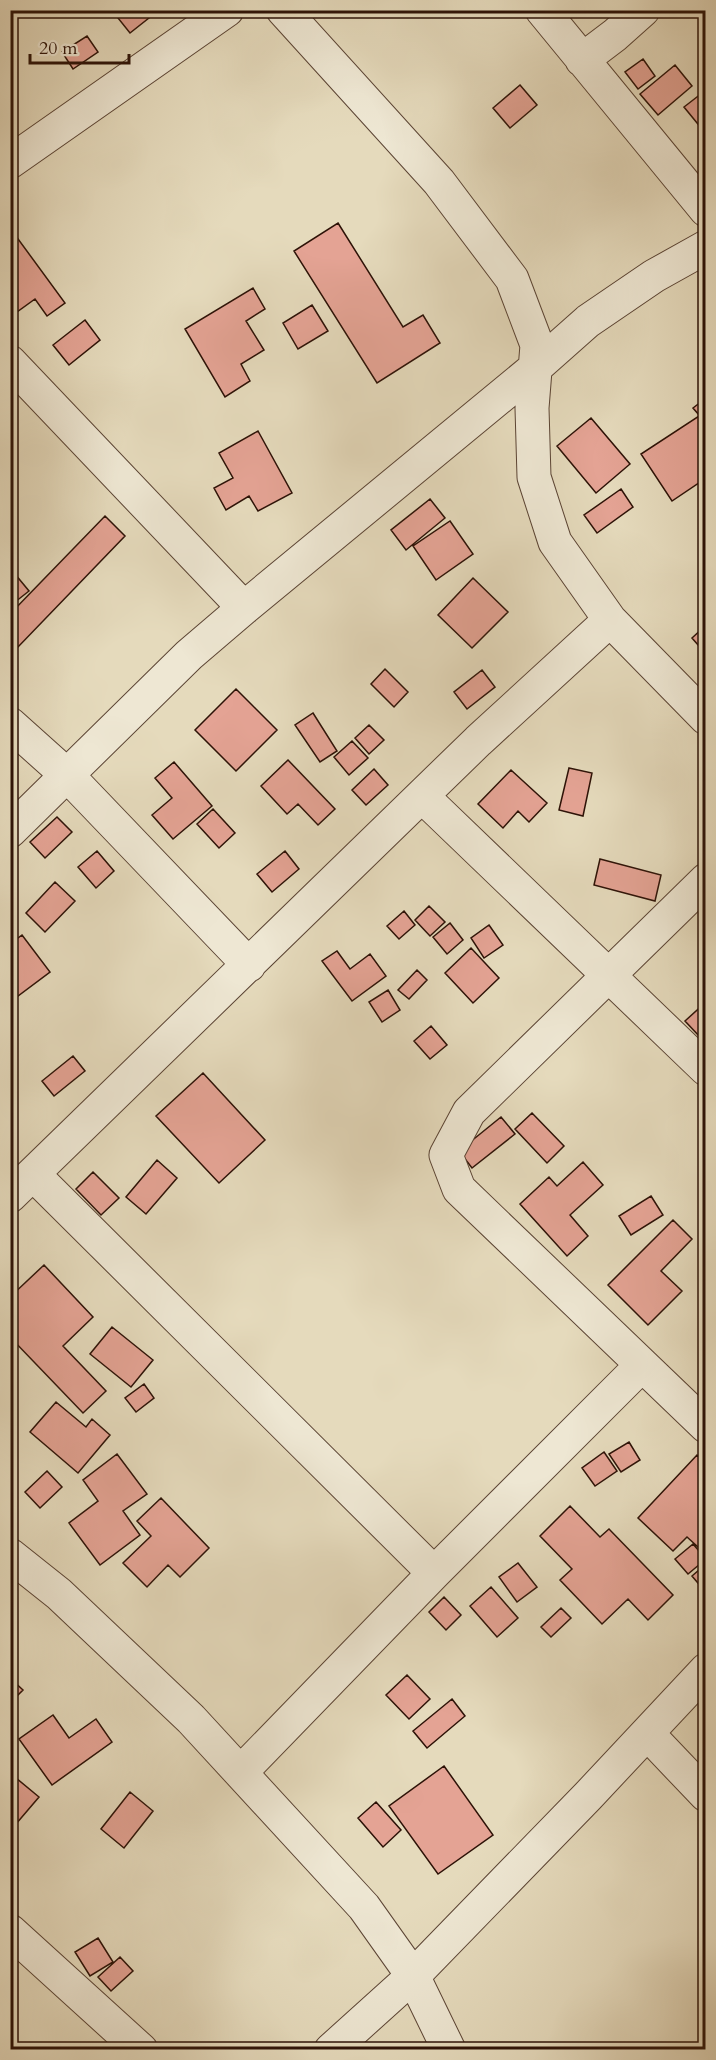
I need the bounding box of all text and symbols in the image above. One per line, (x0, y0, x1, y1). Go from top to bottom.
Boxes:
scale bar (30, 27, 129, 65)
text: 20 m (39, 36, 78, 61)

